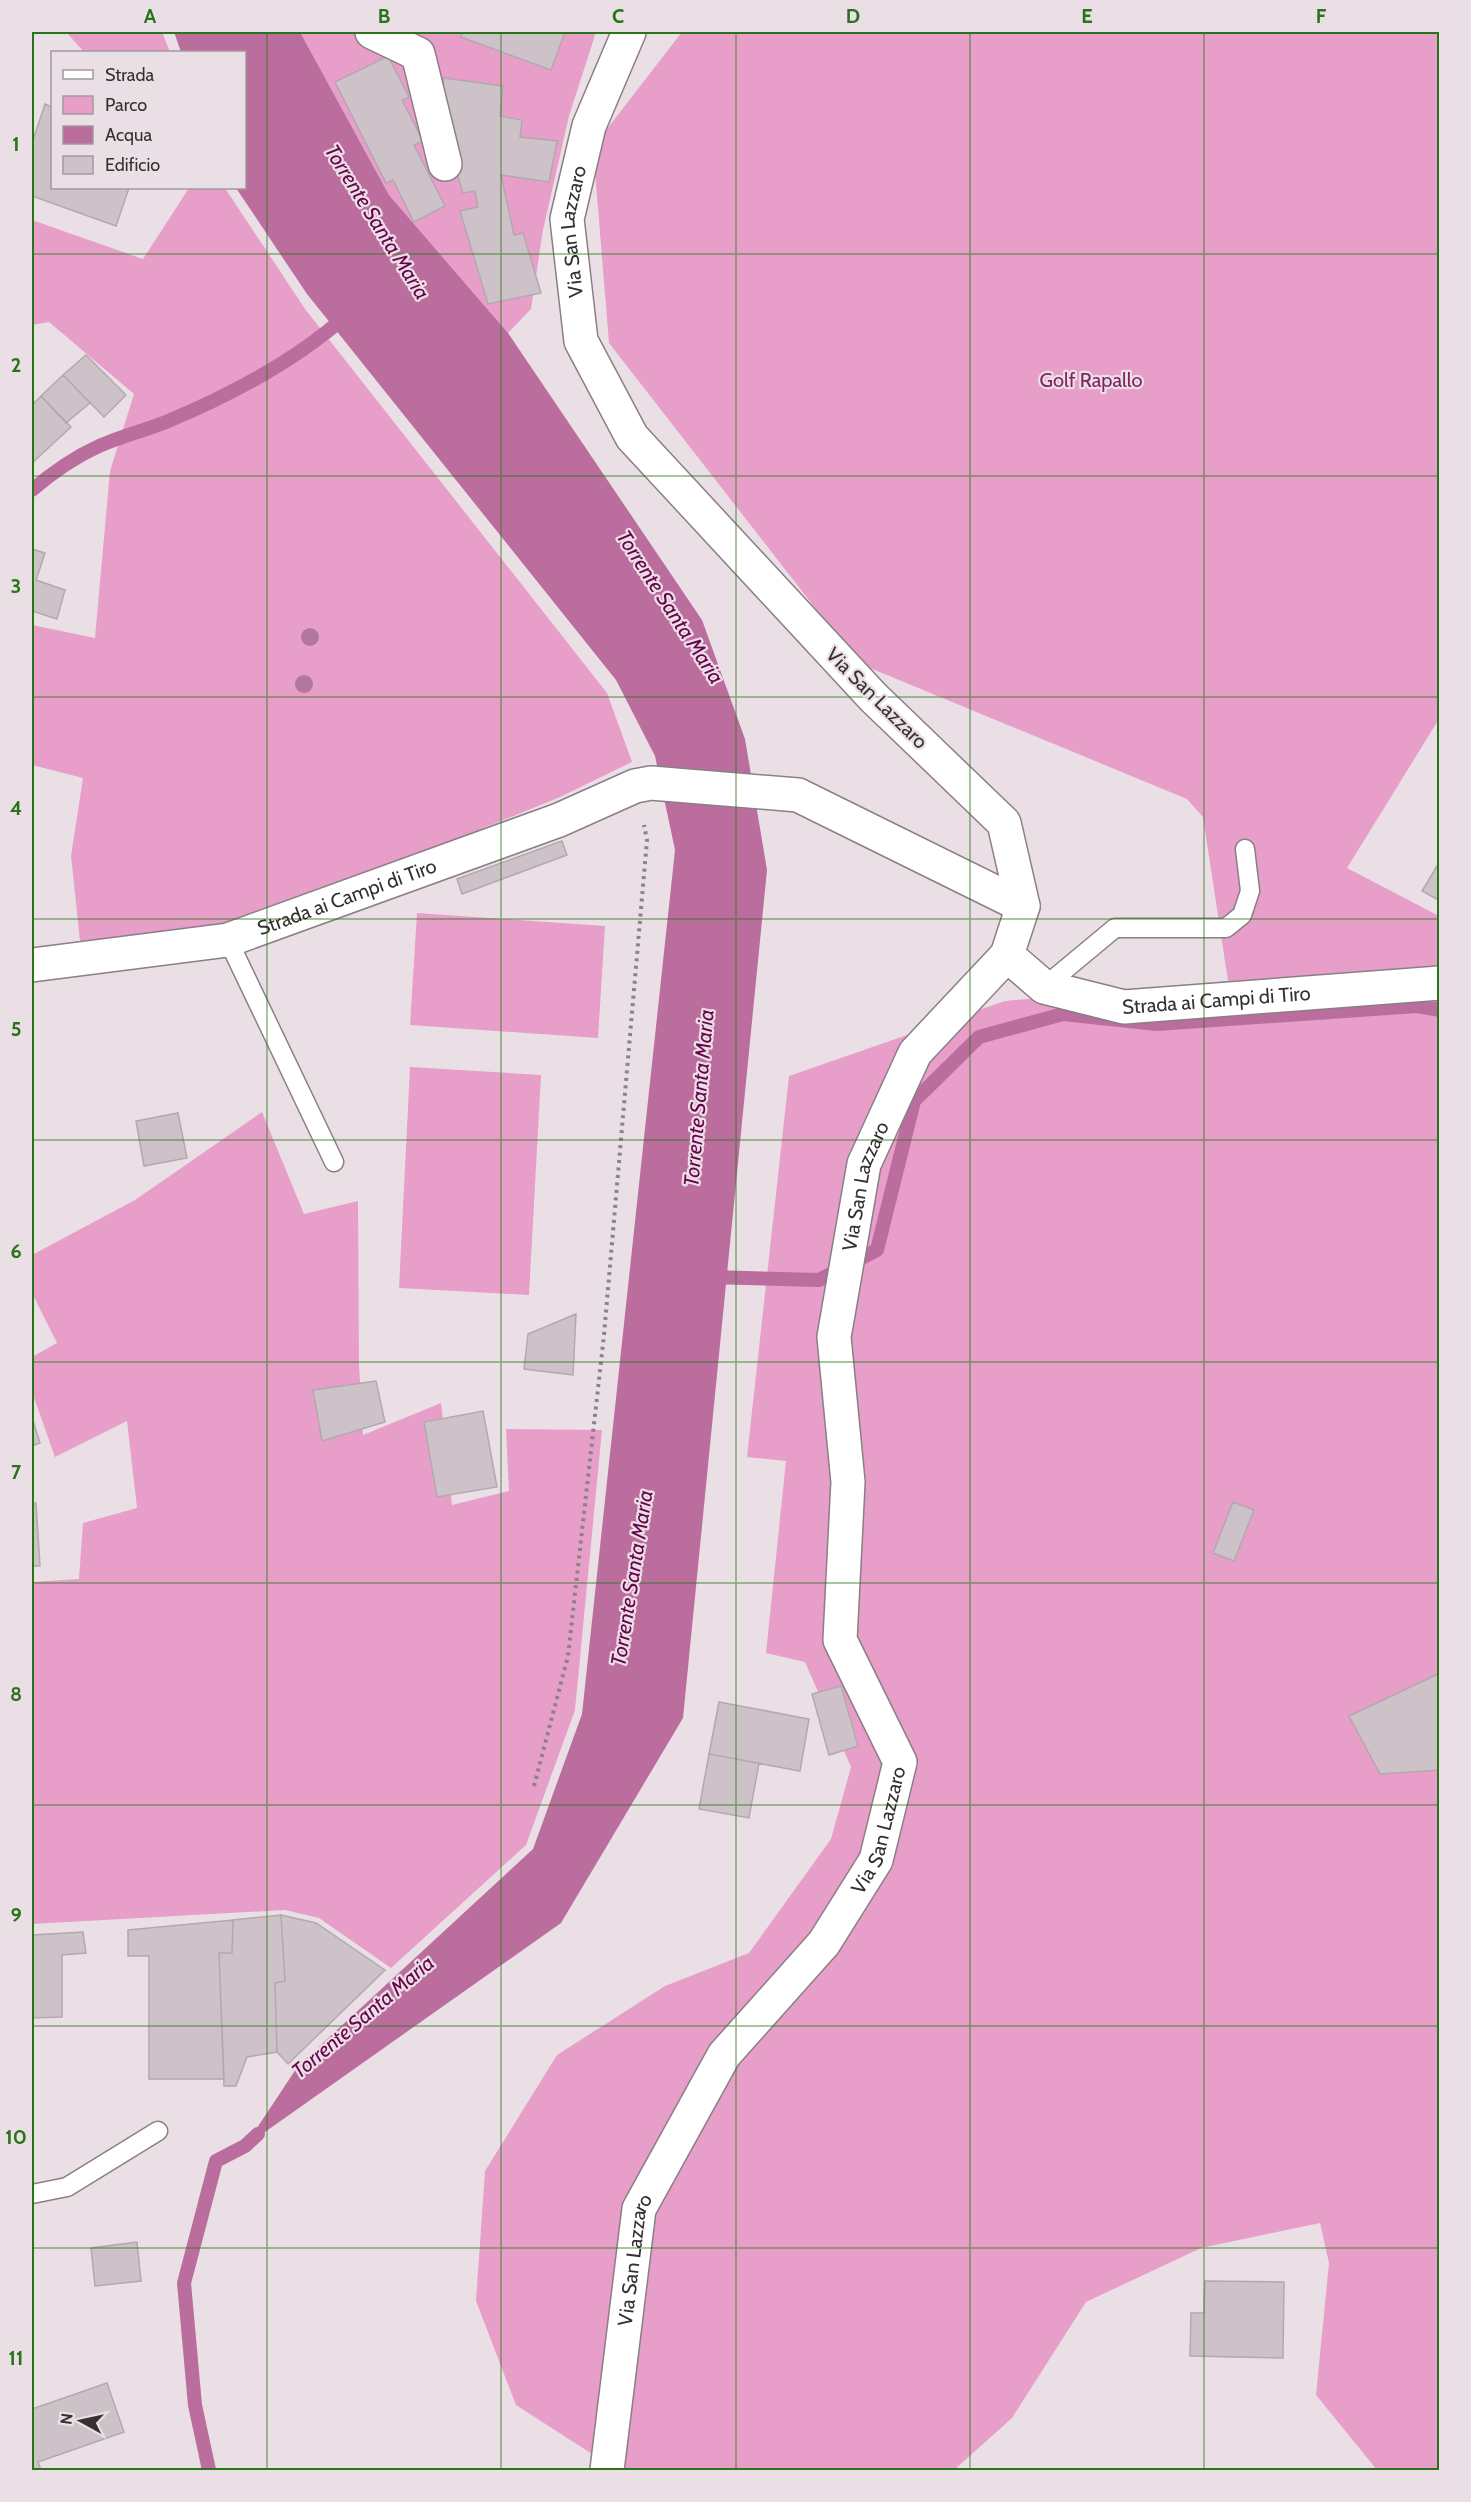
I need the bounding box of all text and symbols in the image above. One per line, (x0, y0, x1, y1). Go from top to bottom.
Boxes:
text: A (144, 4, 157, 28)
text: B (378, 4, 390, 28)
text: C (612, 4, 624, 28)
text: D (846, 4, 860, 28)
text: E (1081, 4, 1093, 28)
text: F (1316, 4, 1327, 28)
legend (51, 51, 246, 189)
text: Strada (105, 64, 155, 86)
text: Parco (105, 94, 147, 116)
text: Acqua (105, 124, 152, 146)
text: 1 (12, 132, 20, 156)
water label: Torrente Santa Maria (320, 140, 435, 304)
text: Edificio (105, 154, 160, 176)
street label: Via San Lazzaro (555, 163, 591, 299)
text: 2 (11, 353, 21, 377)
park label: Golf Rapallo (1040, 368, 1142, 392)
water label: Torrente Santa Maria (611, 525, 729, 688)
text: 3 (11, 574, 21, 598)
street label: Via San Lazzaro (821, 642, 933, 754)
text: 4 (10, 796, 22, 820)
street label: Strada ai Campi di Tiro (254, 854, 440, 940)
street label: Strada ai Campi di Tiro (1121, 981, 1311, 1019)
water label: Torrente Santa Maria (678, 1008, 719, 1188)
text: 5 (11, 1017, 21, 1041)
street label: Via San Lazzaro (837, 1118, 894, 1253)
text: 6 (10, 1239, 22, 1263)
text: 7 (11, 1460, 22, 1484)
water label: Torrente Santa Maria (605, 1488, 658, 1668)
text: 8 (10, 1682, 22, 1706)
street label: Via San Lazzaro (846, 1764, 910, 1898)
text: 9 (10, 1903, 22, 1927)
water label: Torrente Santa Maria (286, 1950, 439, 2083)
text: 10 (5, 2125, 27, 2149)
street label: Via San Lazzaro (613, 2189, 657, 2327)
text: 11 (9, 2346, 23, 2370)
north arrow (51, 2391, 111, 2451)
text: N (56, 2412, 77, 2426)

